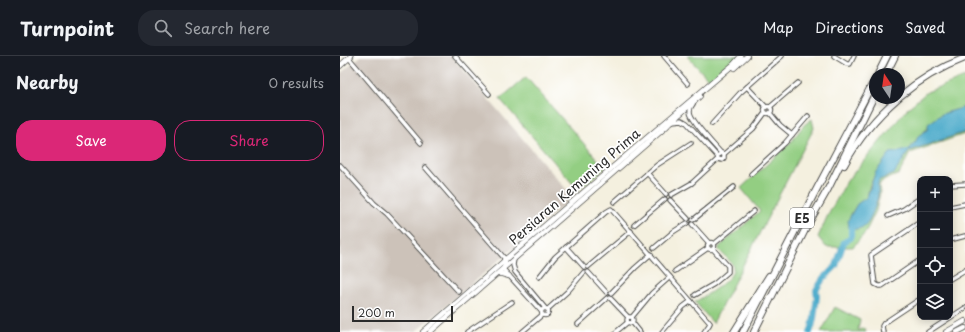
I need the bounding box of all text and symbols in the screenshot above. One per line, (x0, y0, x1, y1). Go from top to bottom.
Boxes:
search box (138, 10, 418, 46)
text: Turnpoint (20, 14, 114, 42)
text: Search here (184, 16, 270, 39)
icon: search (152, 17, 174, 39)
text: Map (763, 17, 793, 38)
text: Directions (815, 17, 883, 38)
text: Saved (905, 17, 945, 38)
north arrow (869, 68, 905, 104)
text: Nearby (16, 69, 78, 95)
text: 0 results (269, 73, 324, 92)
button: Save (16, 120, 166, 161)
button: Share (174, 120, 324, 161)
street label: Persiaran Kemuning Prima (504, 123, 644, 248)
map controls (917, 176, 953, 320)
button: + (917, 176, 953, 212)
road number: E5 (790, 208, 814, 228)
button: − (917, 212, 953, 248)
button: locate (917, 248, 953, 284)
button: layers (917, 284, 953, 320)
scale bar (352, 304, 453, 323)
text: 200 m (358, 304, 395, 321)

